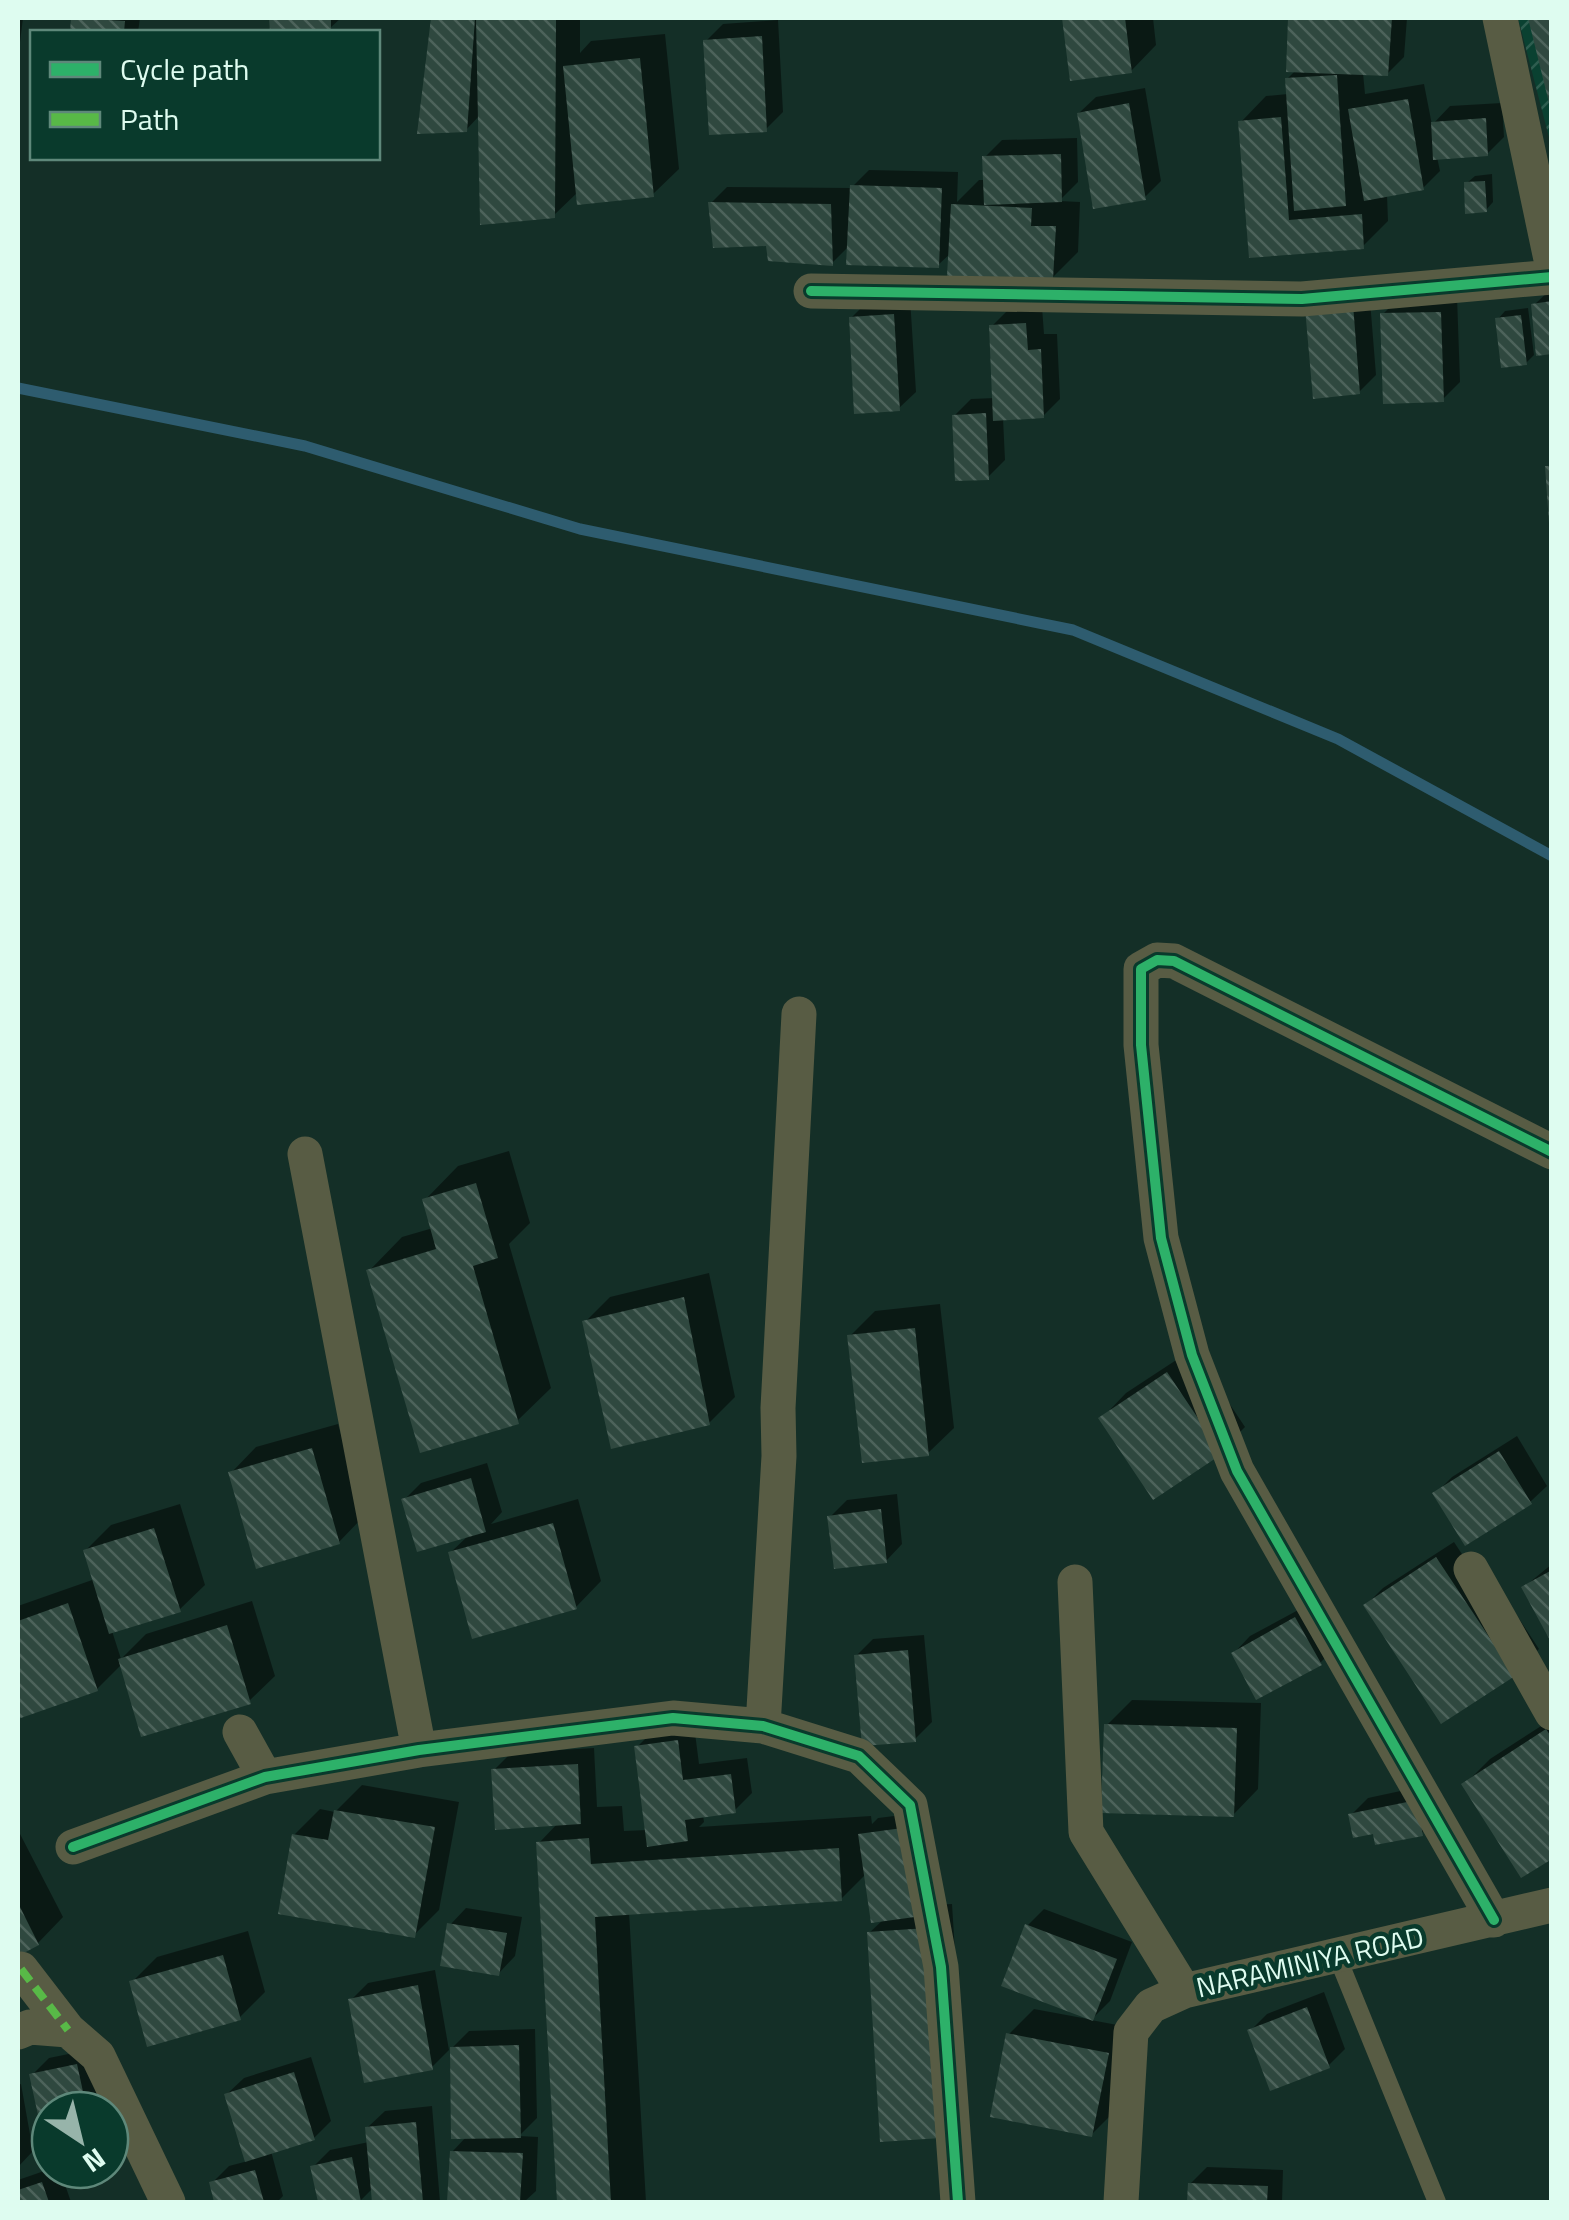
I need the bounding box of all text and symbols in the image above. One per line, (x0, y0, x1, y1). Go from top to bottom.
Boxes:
legend (30, 30, 380, 160)
text: Cycle path (120, 46, 249, 92)
text: Path (120, 96, 179, 142)
street label: NARAMINIYA ROAD (1192, 1914, 1428, 2009)
north arrow (30, 2090, 130, 2190)
text: N (74, 2138, 115, 2184)

